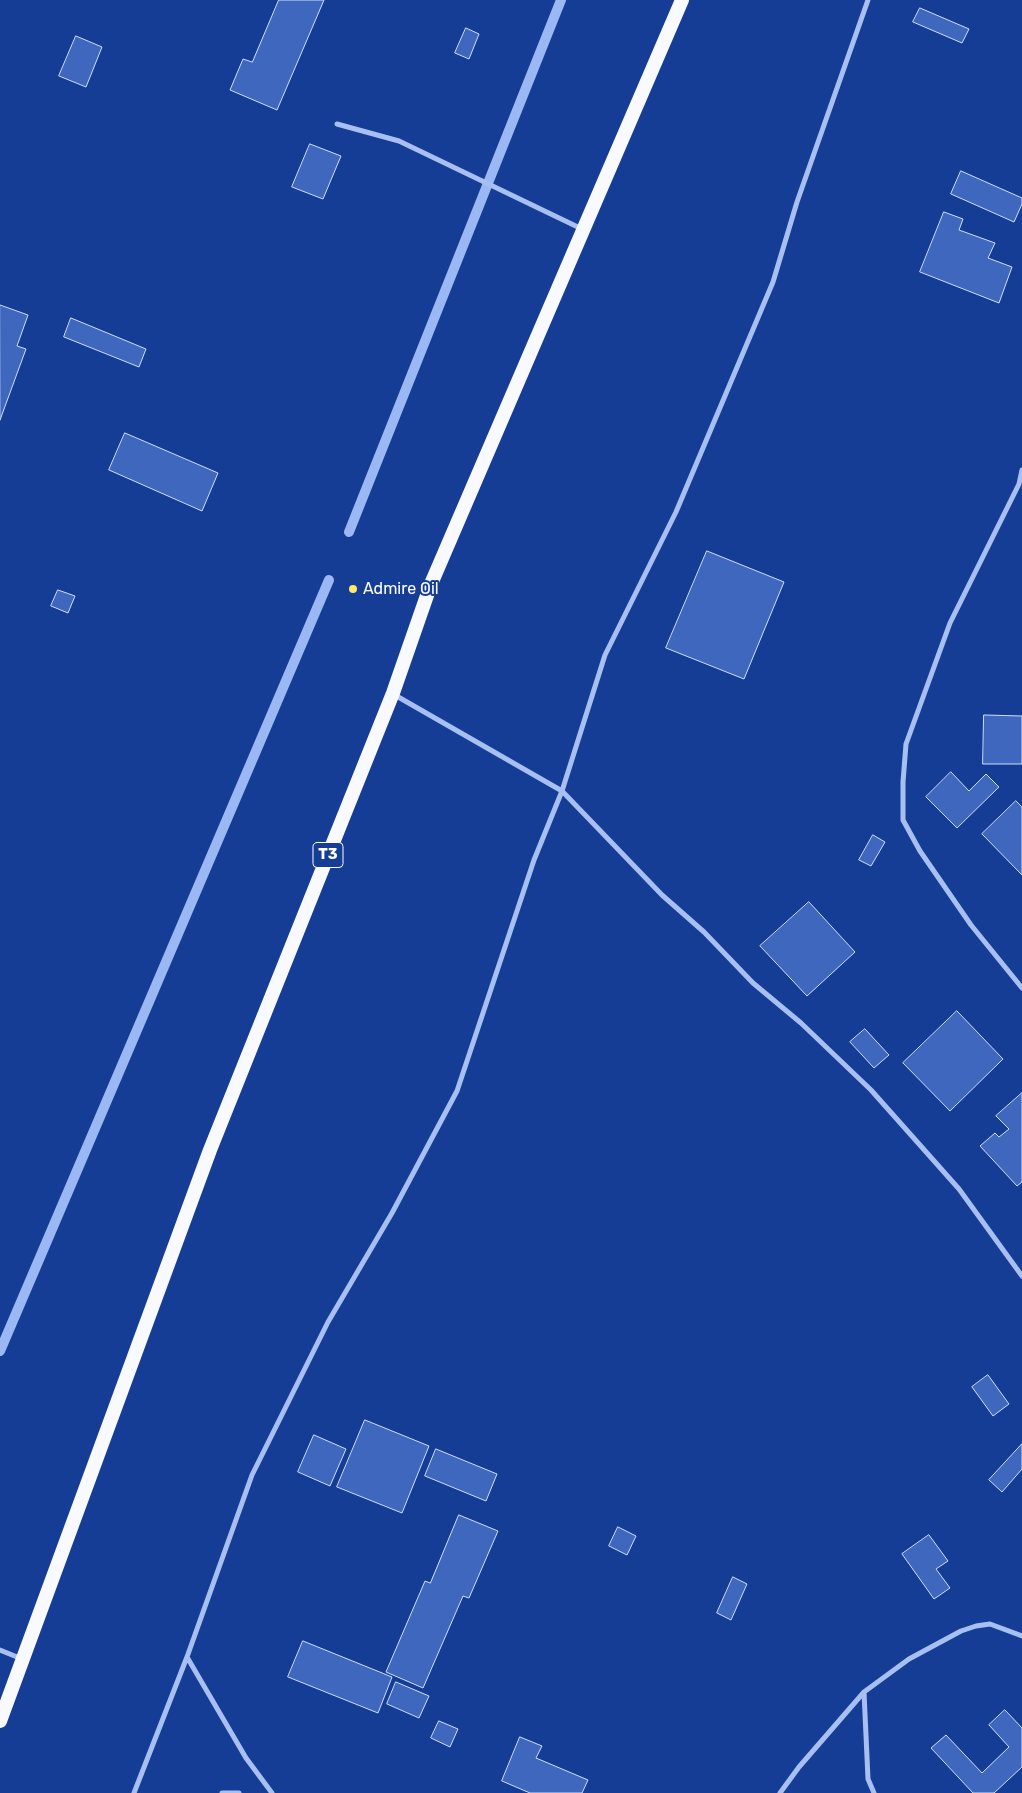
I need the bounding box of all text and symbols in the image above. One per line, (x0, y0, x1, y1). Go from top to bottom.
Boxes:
place label: Admire Oil (363, 579, 439, 599)
marker: Admire Oil (347, 583, 359, 595)
road number: T3 (313, 842, 343, 868)

